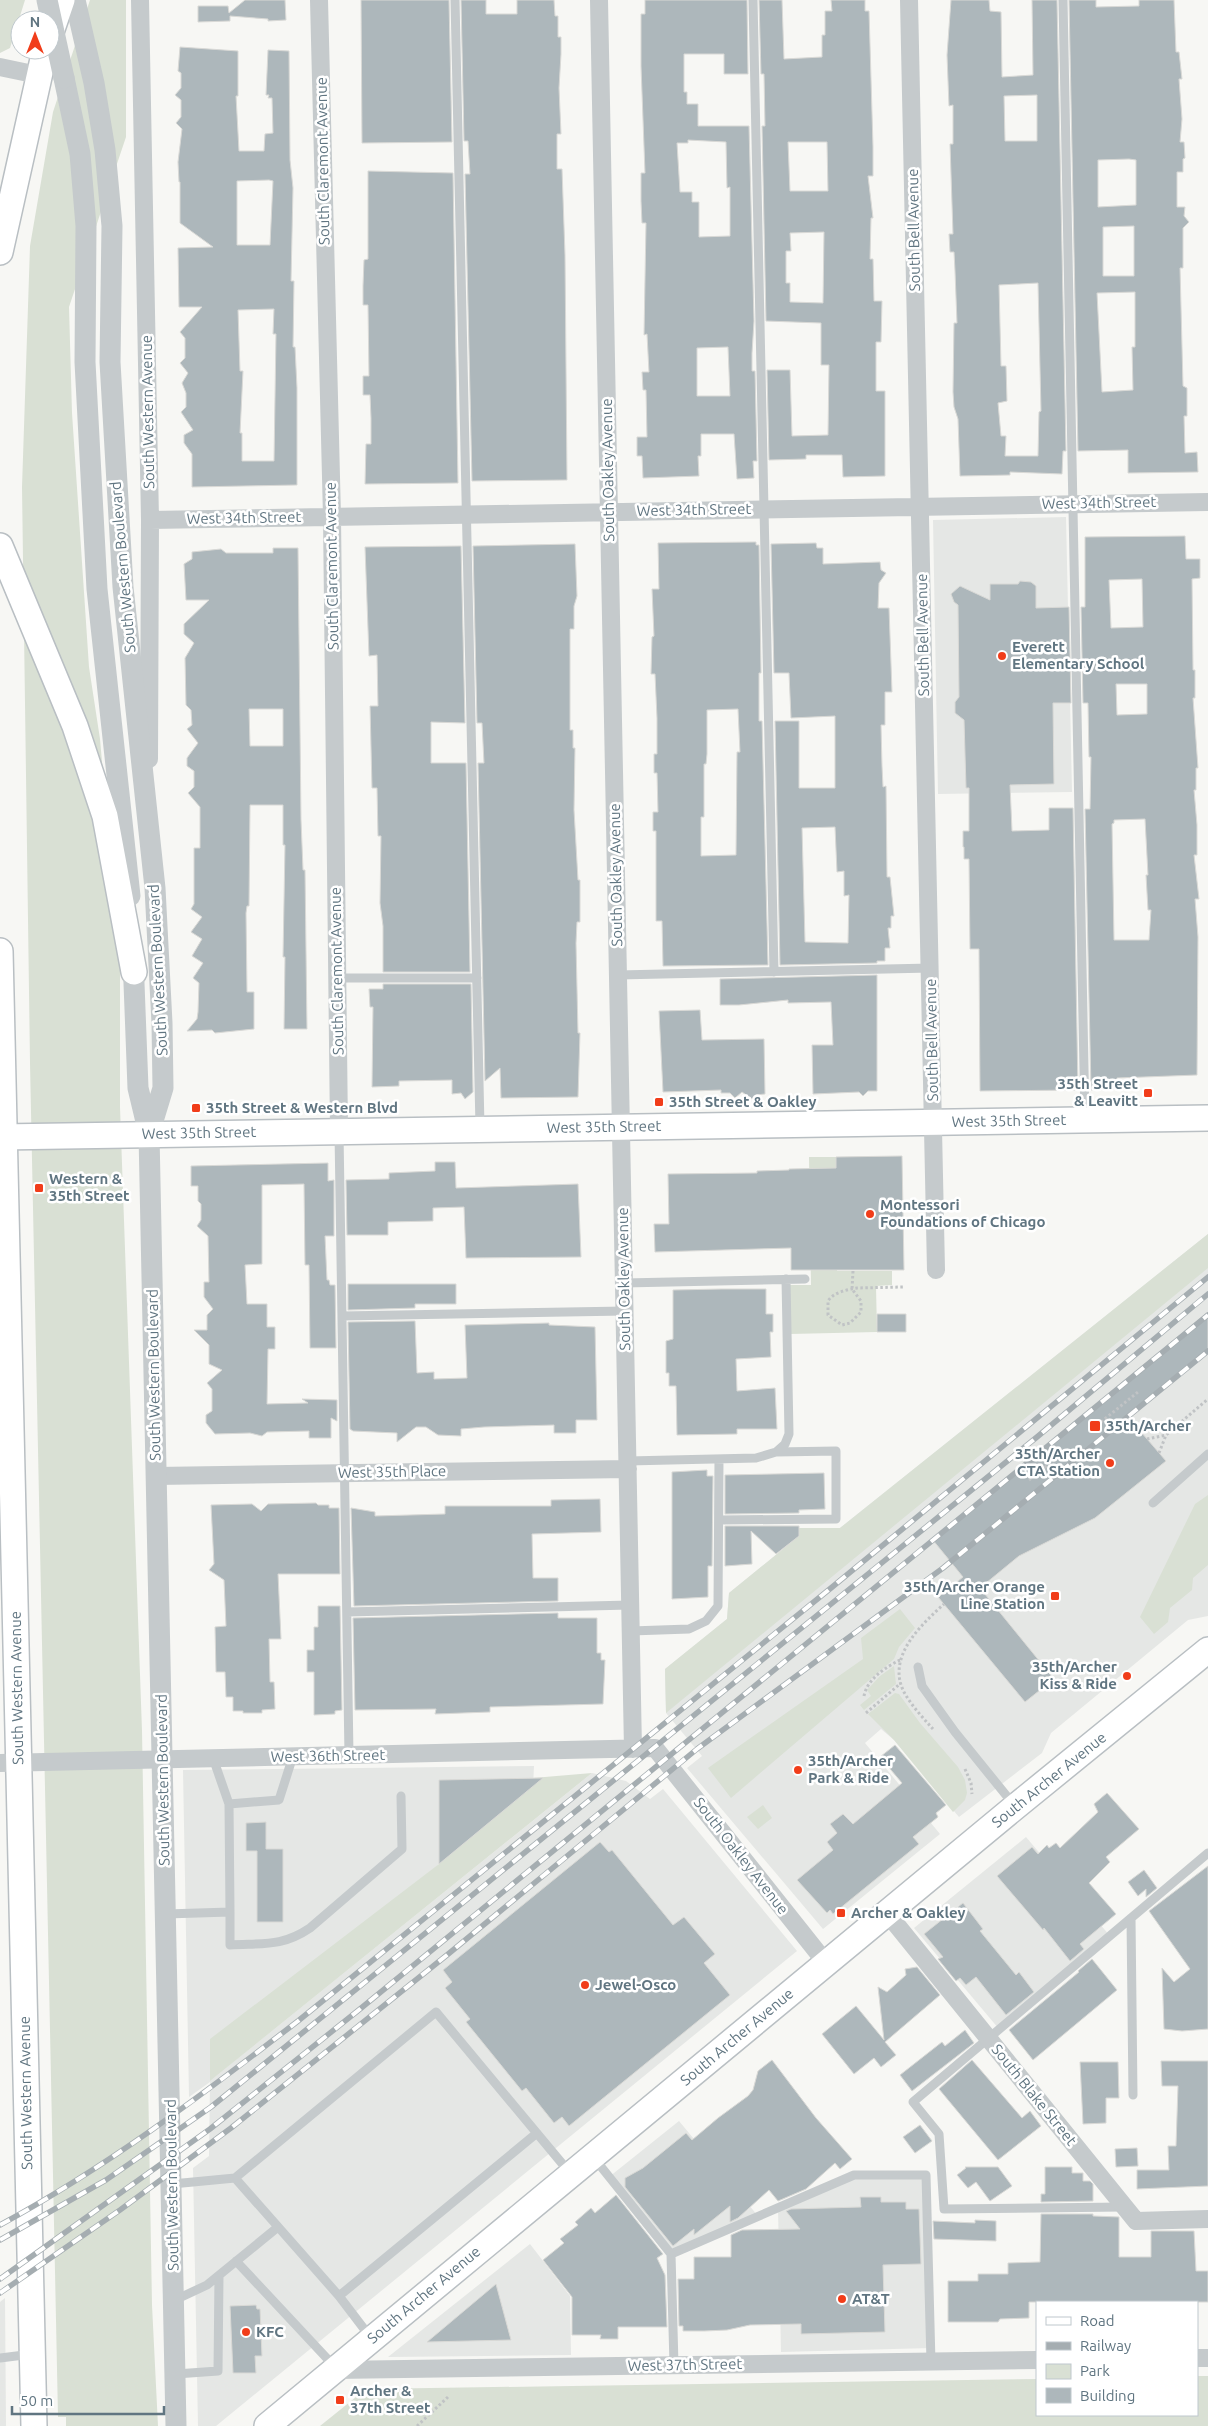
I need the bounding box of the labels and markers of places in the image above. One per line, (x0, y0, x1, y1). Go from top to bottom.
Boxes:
place label: Everett Elementary School (1012, 638, 1145, 672)
marker: Everett Elementary School (996, 650, 1008, 662)
place label: 35th Street & Leavitt (1058, 1075, 1139, 1109)
marker: 35th Street & Leavitt (1142, 1087, 1154, 1099)
place label: 35th Street & Oakley (669, 1093, 817, 1110)
marker: 35th Street & Oakley (653, 1096, 665, 1108)
place label: 35th Street & Western Blvd (206, 1099, 398, 1116)
marker: 35th Street & Western Blvd (190, 1102, 202, 1114)
place label: Western & 35th Street (49, 1170, 130, 1204)
marker: Western & 35th Street (33, 1182, 45, 1194)
place label: Montessori Foundations of Chicago (880, 1196, 1045, 1230)
marker: Montessori Foundations of Chicago (864, 1208, 876, 1220)
place label: 35th/Archer (1106, 1417, 1192, 1434)
marker: 35th/Archer (1088, 1419, 1102, 1433)
place label: 35th/Archer CTA Station (1015, 1445, 1101, 1479)
marker: 35th/Archer CTA Station (1104, 1457, 1116, 1469)
place label: 35th/Archer Orange Line Station (904, 1578, 1045, 1612)
marker: 35th/Archer Orange Line Station (1049, 1590, 1061, 1602)
place label: 35th/Archer Kiss & Ride (1032, 1658, 1118, 1692)
marker: 35th/Archer Kiss & Ride (1121, 1670, 1133, 1682)
place label: 35th/Archer Park & Ride (808, 1752, 894, 1786)
marker: 35th/Archer Park & Ride (792, 1764, 804, 1776)
place label: Archer & Oakley (851, 1904, 966, 1921)
marker: Archer & Oakley (835, 1907, 847, 1919)
place label: Jewel-Osco (595, 1976, 676, 1993)
marker: Jewel-Osco (579, 1979, 591, 1991)
place label: AT&T (852, 2290, 890, 2307)
marker: AT&T (836, 2293, 848, 2305)
place label: KFC (256, 2323, 284, 2340)
marker: KFC (240, 2326, 252, 2338)
place label: Archer & 37th Street (350, 2382, 431, 2416)
marker: Archer & 37th Street (334, 2394, 346, 2406)

